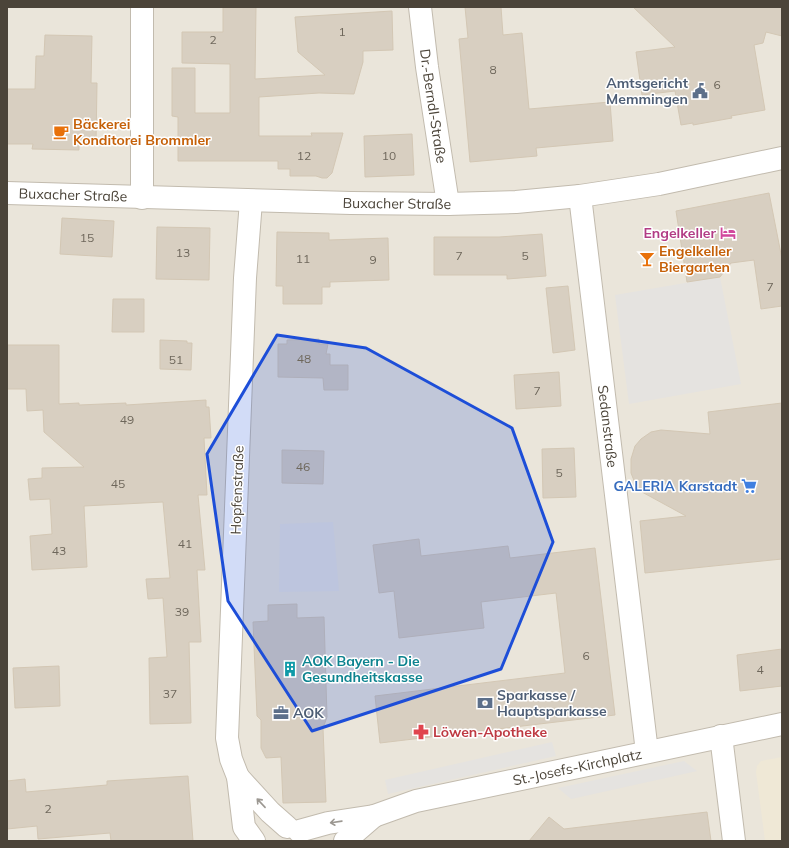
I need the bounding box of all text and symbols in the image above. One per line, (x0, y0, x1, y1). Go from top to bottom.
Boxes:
house number: 1 (338, 24, 346, 39)
house number: 2 (209, 32, 217, 47)
street label: Dr.-Berndl-Straße (416, 48, 451, 165)
house number: 8 (489, 62, 497, 77)
place label: Amtsgericht Memmingen (606, 74, 689, 108)
house number: 6 (713, 77, 721, 92)
public building icon: Amtsgericht Memmingen (691, 82, 709, 100)
place label: Bäckerei Konditorei Brommler (73, 115, 211, 149)
cafe icon: Bäckerei Konditorei Brommler (52, 123, 70, 141)
house number: 12 (297, 148, 311, 163)
house number: 10 (382, 148, 396, 163)
street label: Buxacher Straße (18, 184, 127, 205)
street label: Buxacher Straße (342, 194, 451, 213)
place label: Engelkeller (643, 224, 716, 242)
hotel icon: Engelkeller (719, 224, 737, 242)
house number: 15 (80, 230, 94, 245)
place label: Engelkeller Biergarten (659, 242, 732, 276)
house number: 13 (176, 245, 190, 260)
house number: 7 (455, 248, 463, 263)
house number: 5 (521, 248, 529, 263)
bar icon: Engelkeller Biergarten (638, 250, 656, 268)
house number: 11 (296, 251, 310, 266)
house number: 9 (369, 252, 377, 267)
house number: 7 (766, 279, 774, 294)
house number: 48 (297, 351, 311, 366)
house number: 51 (169, 352, 183, 367)
house number: 7 (533, 383, 541, 398)
street label: Sedanstraße (594, 384, 622, 469)
house number: 49 (120, 412, 134, 427)
street label: Hopfenstraße (226, 445, 248, 535)
house number: 46 (296, 459, 310, 474)
house number: 5 (555, 465, 563, 480)
house number: 45 (111, 476, 125, 491)
place label: GALERIA Karstadt (613, 477, 738, 495)
supermarket icon: GALERIA Karstadt (740, 477, 758, 495)
house number: 41 (178, 536, 192, 551)
house number: 43 (52, 543, 66, 558)
house number: 39 (175, 604, 189, 619)
house number: 6 (582, 648, 590, 663)
place label: AOK Bayern - Die Gesundheitskasse (302, 652, 423, 686)
building icon: AOK Bayern - Die Gesundheitskasse (281, 660, 299, 678)
house number: 4 (756, 662, 764, 677)
house number: 37 (163, 686, 177, 701)
place label: Sparkasse / Hauptsparkasse (497, 686, 607, 720)
bank icon: Sparkasse / Hauptsparkasse (476, 694, 494, 712)
office icon: AOK (272, 704, 290, 722)
place label: AOK (293, 704, 324, 722)
pharmacy icon: Löwen-Apotheke (412, 723, 430, 741)
place label: Löwen-Apotheke (433, 723, 548, 741)
street label: St.-Josefs-Kirchplatz (511, 745, 643, 789)
one-way arrow (257, 798, 266, 808)
house number: 2 (44, 801, 52, 816)
one-way arrow (330, 818, 343, 826)

